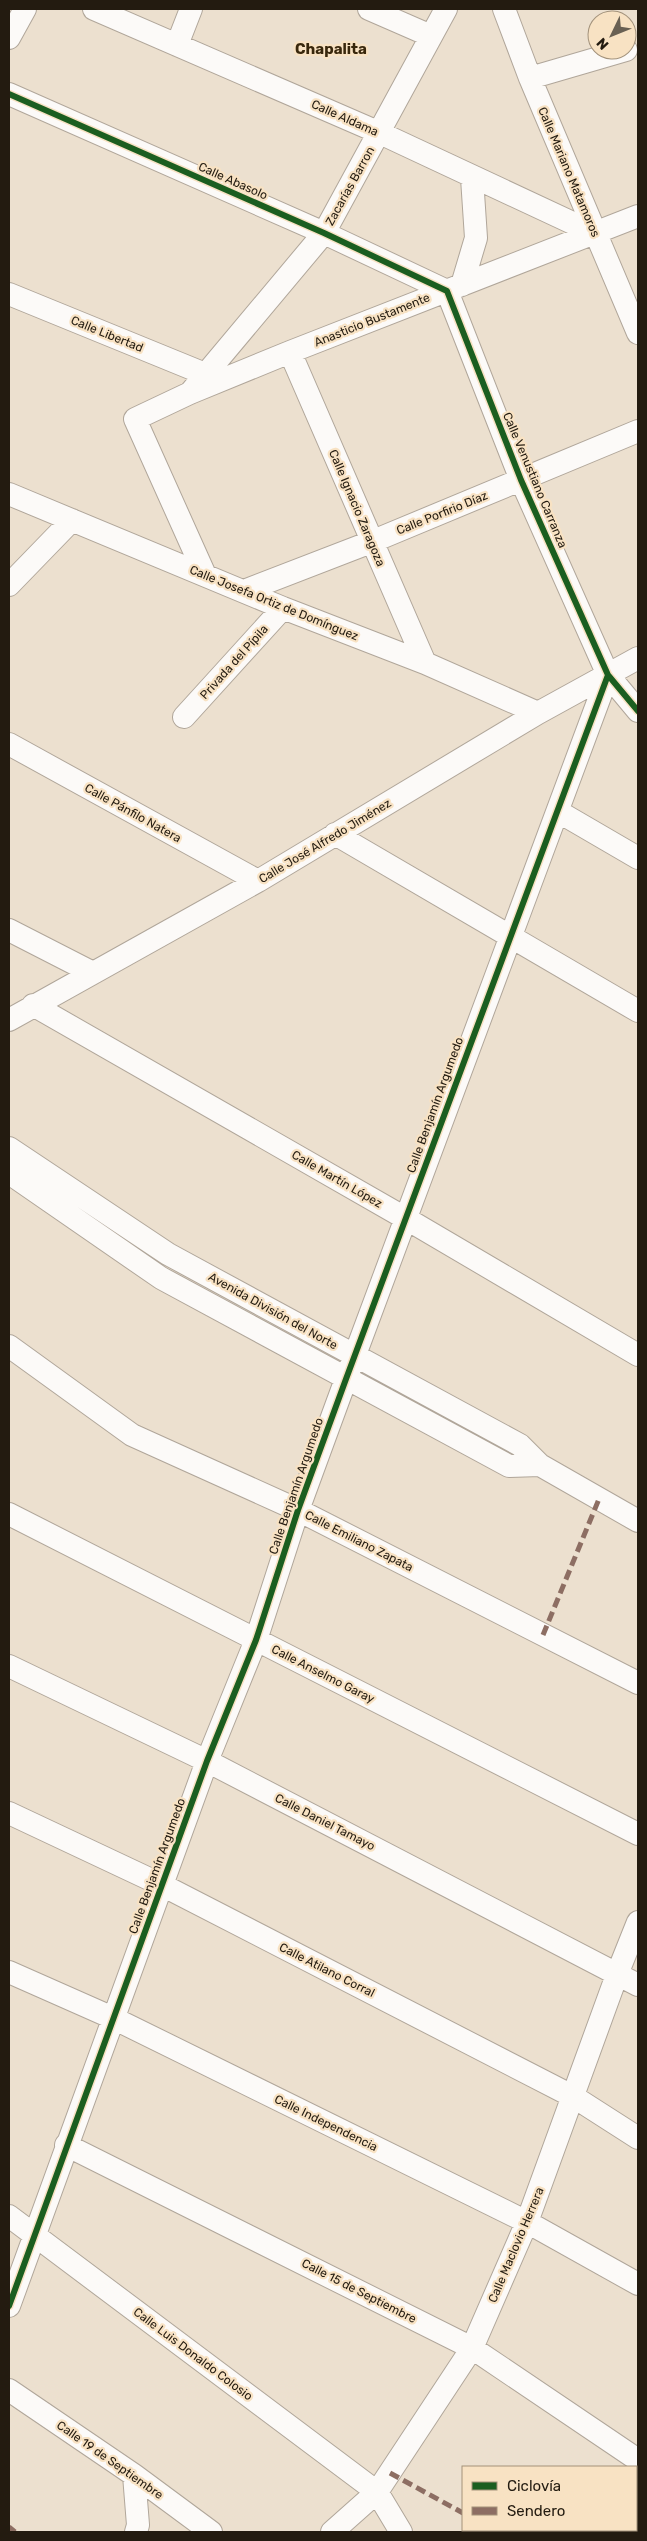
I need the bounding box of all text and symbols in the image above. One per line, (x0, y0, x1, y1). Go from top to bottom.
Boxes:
north arrow (587, 10, 637, 60)
text: N (593, 34, 613, 53)
district label: Chapalita (295, 40, 367, 58)
street label: Calle Aldama (309, 97, 381, 139)
street label: Calle Mariano Matamoros (535, 105, 603, 239)
street label: Zacarías Barron (323, 144, 377, 228)
street label: Calle Abasolo (196, 159, 270, 203)
street label: Anasticio Bustamente (312, 290, 432, 350)
street label: Calle Libertad (69, 313, 145, 355)
street label: Calle Venustiano Carranza (500, 410, 570, 550)
street label: Calle Ignacio Zaragoza (326, 448, 388, 568)
street label: Calle Porfirio Díaz (394, 488, 490, 538)
street label: Calle Josefa Ortiz de Domínguez (188, 563, 360, 643)
street label: Privada del Pípila (197, 622, 271, 702)
street label: Calle Pánfilo Natera (82, 781, 184, 845)
street label: Calle José Alfredo Jiménez (256, 796, 394, 886)
street label: Calle Benjamín Argumedo (404, 1035, 466, 1175)
street label: Calle Martín López (289, 1147, 385, 1211)
street label: Avenida División del Norte (206, 1270, 340, 1353)
street label: Calle Benjamín Argumedo (266, 1416, 326, 1556)
street label: Calle Emiliano Zapata (303, 1508, 415, 1574)
street label: Calle Anselmo Garay (269, 1642, 377, 1706)
street label: Calle Daniel Tamayo (273, 1791, 377, 1853)
street label: Calle Benjamín Argumedo (126, 1796, 188, 1936)
street label: Calle Atilano Corral (277, 1940, 377, 2000)
street label: Calle Independencia (272, 2092, 380, 2154)
street label: Calle Maclovio Herrera (485, 2185, 547, 2305)
street label: Calle 15 de Septiembre (299, 2256, 419, 2326)
street label: Calle Luis Donaldo Colosio (131, 2305, 255, 2403)
street label: Calle 19 de Septiembre (54, 2418, 166, 2502)
legend (462, 2466, 637, 2531)
text: Ciclovía (507, 2477, 561, 2495)
text: Sendero (507, 2502, 565, 2520)

